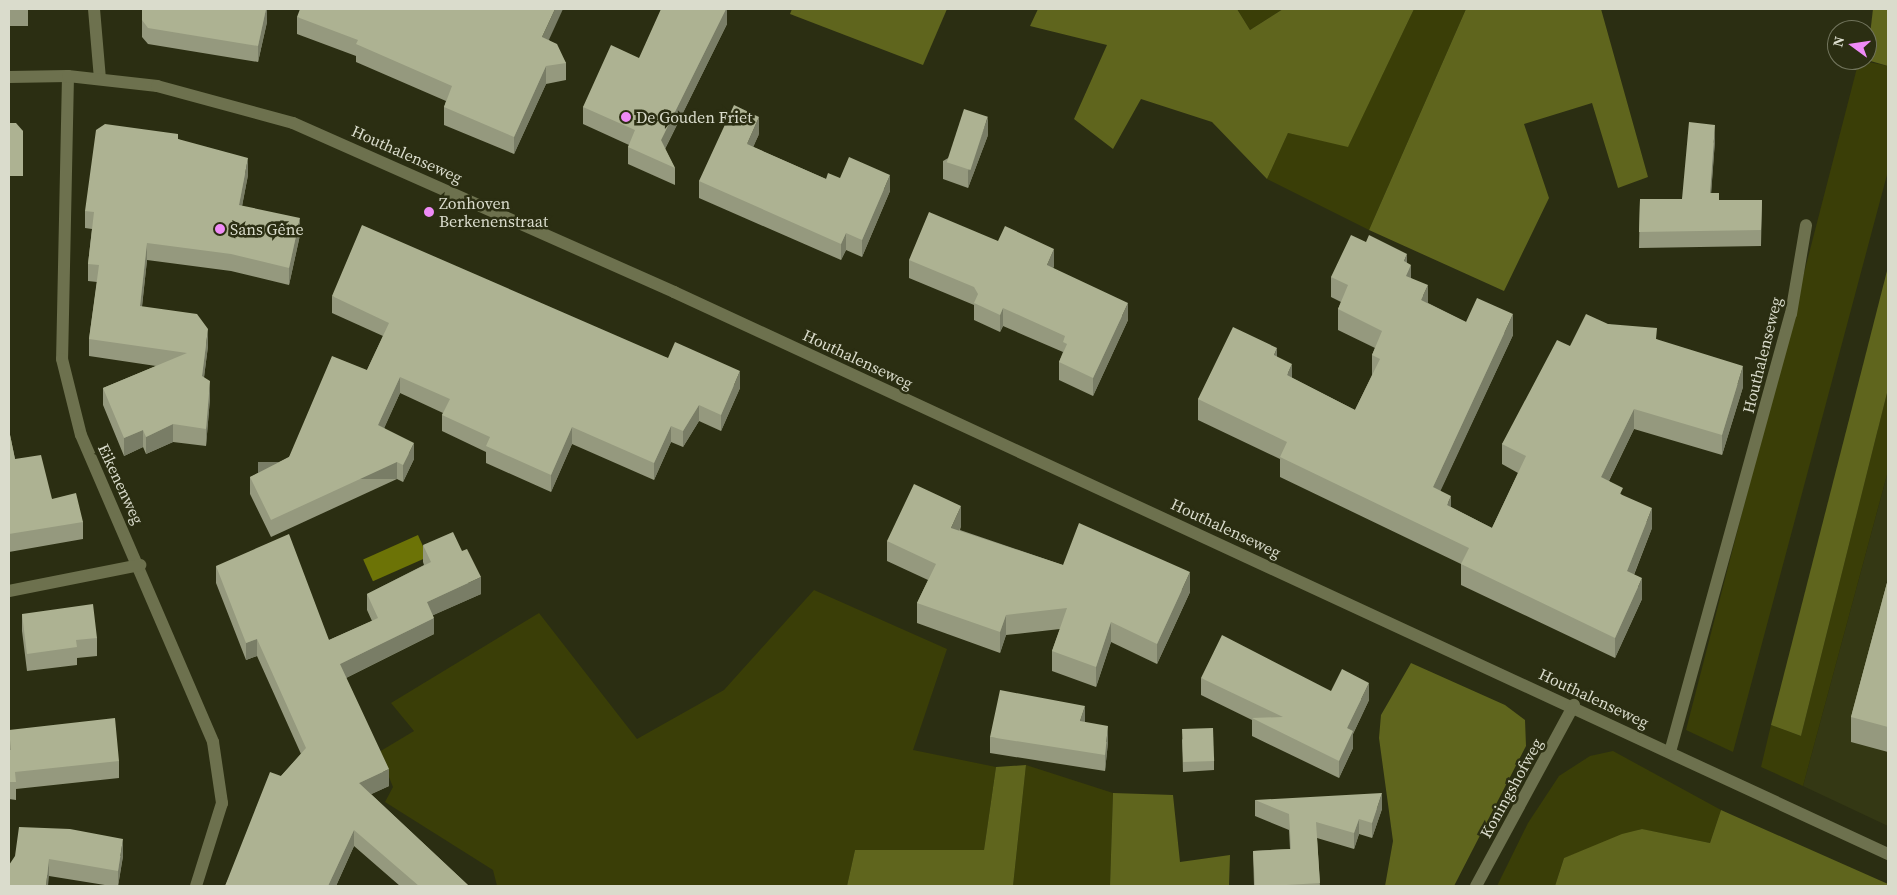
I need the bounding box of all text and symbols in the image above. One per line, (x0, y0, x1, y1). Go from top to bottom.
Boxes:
north arrow (1827, 20, 1877, 70)
text: N (1827, 34, 1849, 49)
place label: De Gouden Friet (636, 107, 752, 127)
marker: De Gouden Friet (620, 111, 632, 123)
street label: Houthalenseweg (349, 121, 465, 187)
place label: Zonhoven Berkenenstraat (439, 193, 548, 231)
marker: Zonhoven Berkenenstraat (423, 206, 435, 218)
place label: Sans Gêne (230, 219, 304, 239)
marker: Sans Gêne (214, 223, 226, 235)
street label: Houthalenseweg (1738, 295, 1786, 415)
street label: Houthalenseweg (800, 325, 916, 393)
street label: Eikenenweg (94, 441, 148, 527)
street label: Houthalenseweg (1168, 494, 1284, 562)
street label: Houthalenseweg (1536, 664, 1652, 732)
street label: Koningshofweg (1476, 735, 1546, 841)

